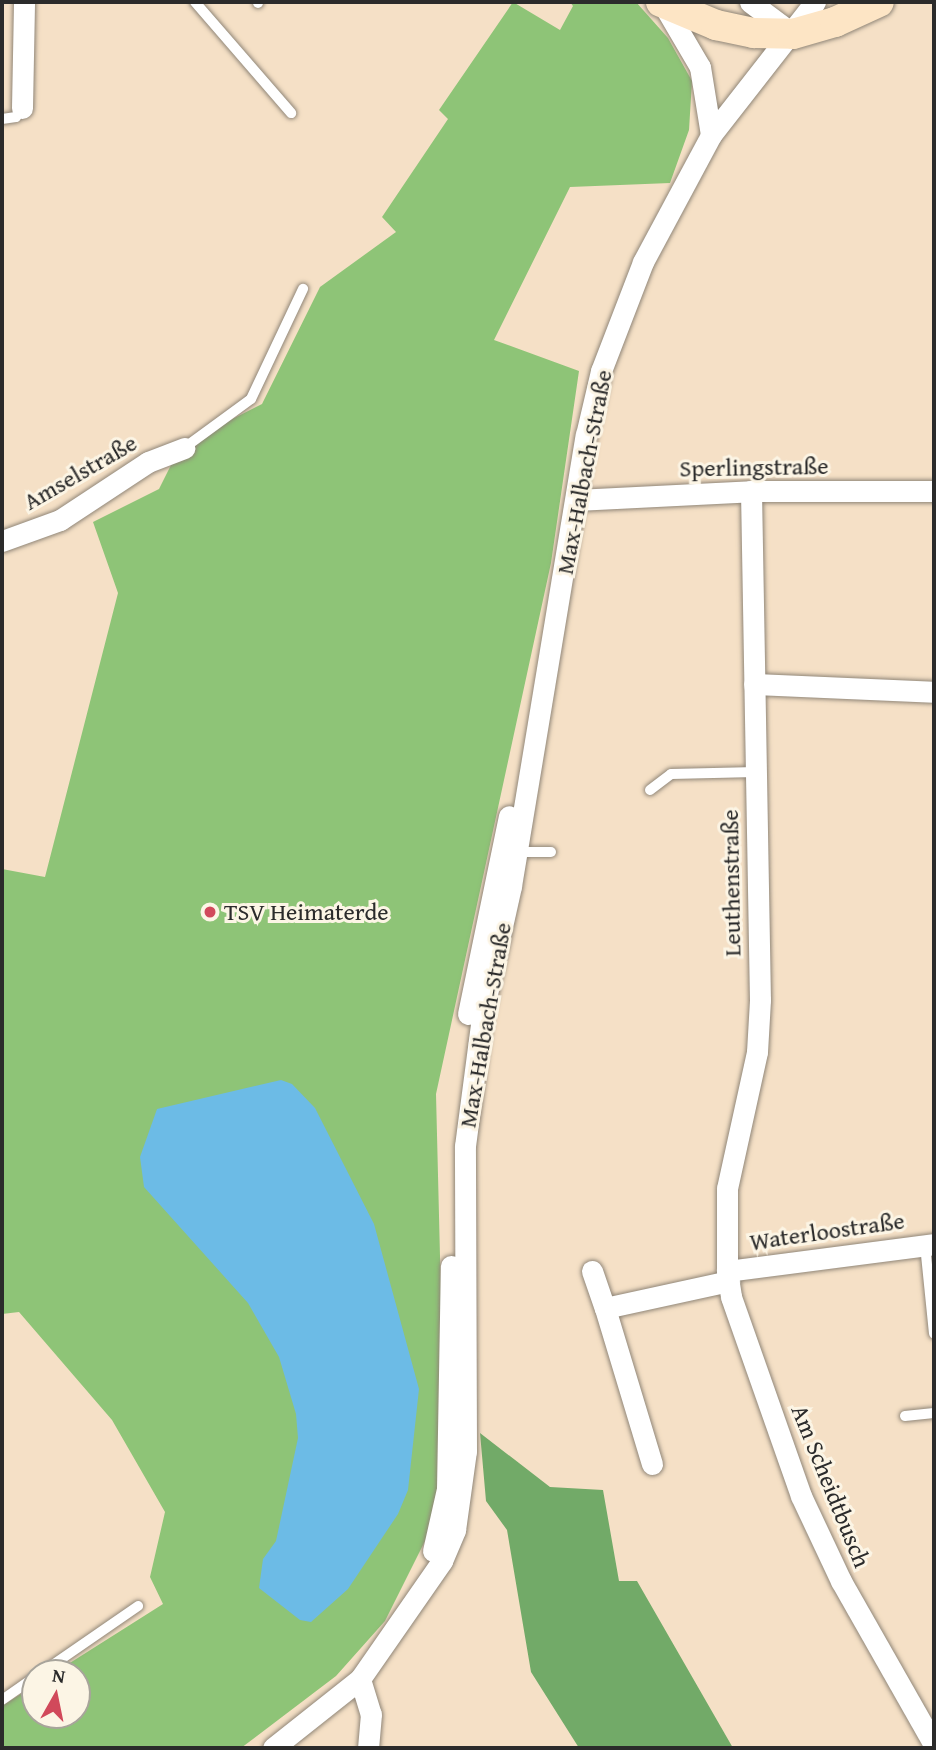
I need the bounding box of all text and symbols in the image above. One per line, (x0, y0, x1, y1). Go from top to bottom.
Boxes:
street label: Max-Halbach-Straße (550, 367, 618, 577)
street label: Amselstraße (18, 428, 142, 516)
street label: Sperlingstraße (679, 451, 829, 483)
street label: Leuthenstraße (715, 809, 747, 957)
place label: TSV Heimaterde (224, 898, 389, 926)
marker: TSV Heimaterde (202, 904, 218, 920)
street label: Max-Halbach-Straße (453, 920, 517, 1130)
street label: Waterloostraße (748, 1206, 906, 1256)
street label: Am Scheidtbusch (785, 1400, 877, 1572)
north arrow (21, 1659, 91, 1729)
text: N (51, 1660, 67, 1690)

